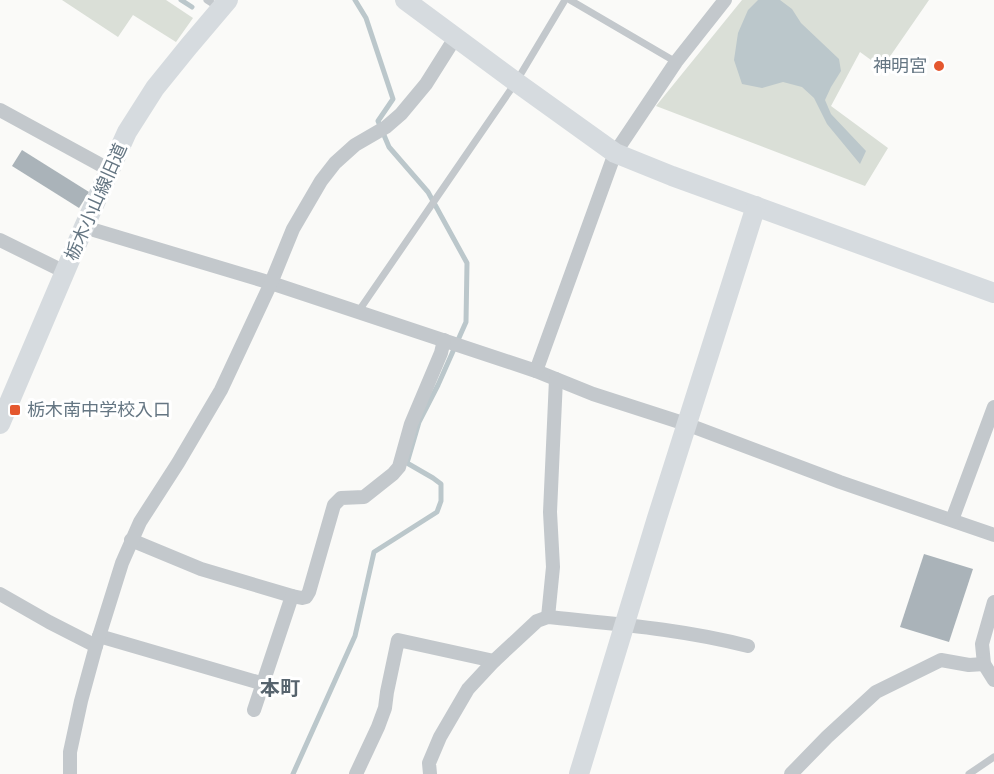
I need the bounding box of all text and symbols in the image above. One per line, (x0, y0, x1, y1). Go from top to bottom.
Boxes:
place label: 神明宮 (873, 55, 927, 77)
marker: 神明宮 (932, 59, 946, 73)
street label: 栃木小山線旧道 (60, 140, 132, 264)
place label: 栃木南中学校入口 (27, 399, 171, 421)
marker: 栃木南中学校入口 (8, 403, 22, 417)
district label: 本町 (260, 677, 300, 701)

